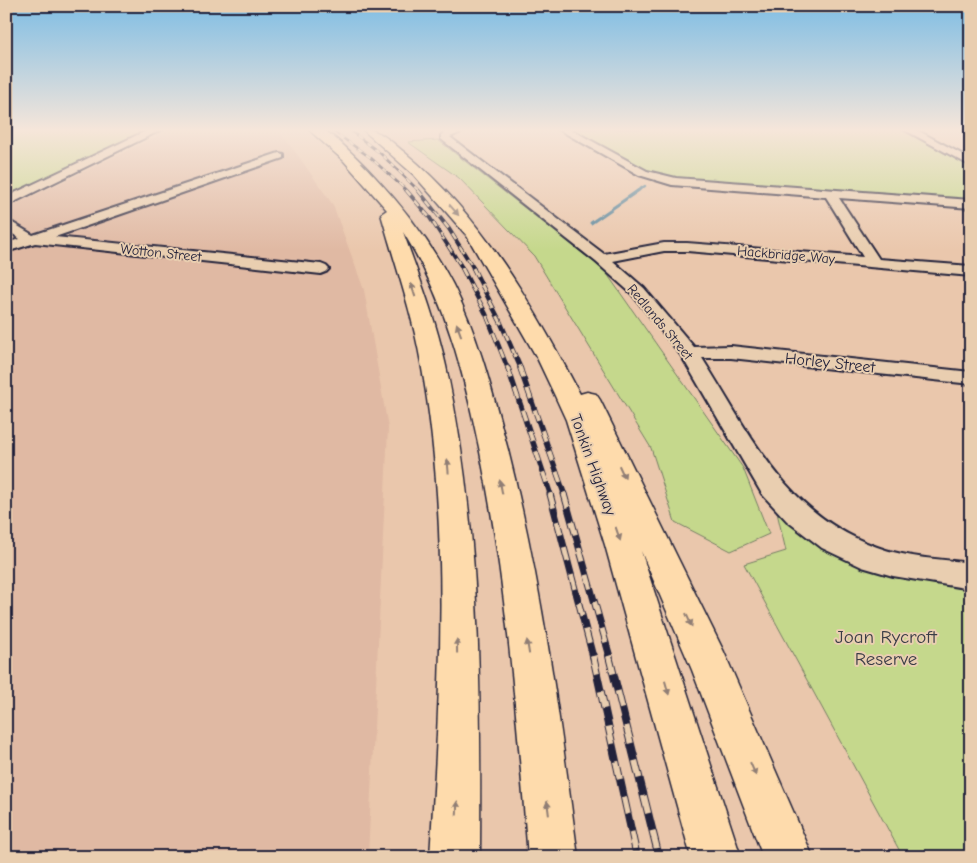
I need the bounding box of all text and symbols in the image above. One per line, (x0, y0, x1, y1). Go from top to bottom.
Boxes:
one-way arrow (449, 204, 460, 217)
street label: Wotton Street (120, 240, 203, 266)
street label: Hackbridge Way (736, 242, 836, 268)
street label: Redlands Street (623, 281, 697, 364)
one-way arrow (408, 282, 416, 297)
one-way arrow (455, 322, 463, 337)
street label: Horley Street (784, 349, 876, 377)
street label: Tonkin Highway (566, 412, 620, 519)
one-way arrow (443, 458, 451, 474)
one-way arrow (618, 465, 626, 479)
one-way arrow (497, 478, 505, 494)
one-way arrow (615, 526, 622, 541)
one-way arrow (685, 613, 693, 627)
park label: Joan Rycroft Reserve (835, 626, 938, 670)
one-way arrow (453, 637, 461, 653)
one-way arrow (524, 639, 532, 655)
one-way arrow (663, 681, 671, 696)
one-way arrow (749, 762, 757, 776)
one-way arrow (453, 800, 461, 816)
one-way arrow (544, 800, 552, 816)

